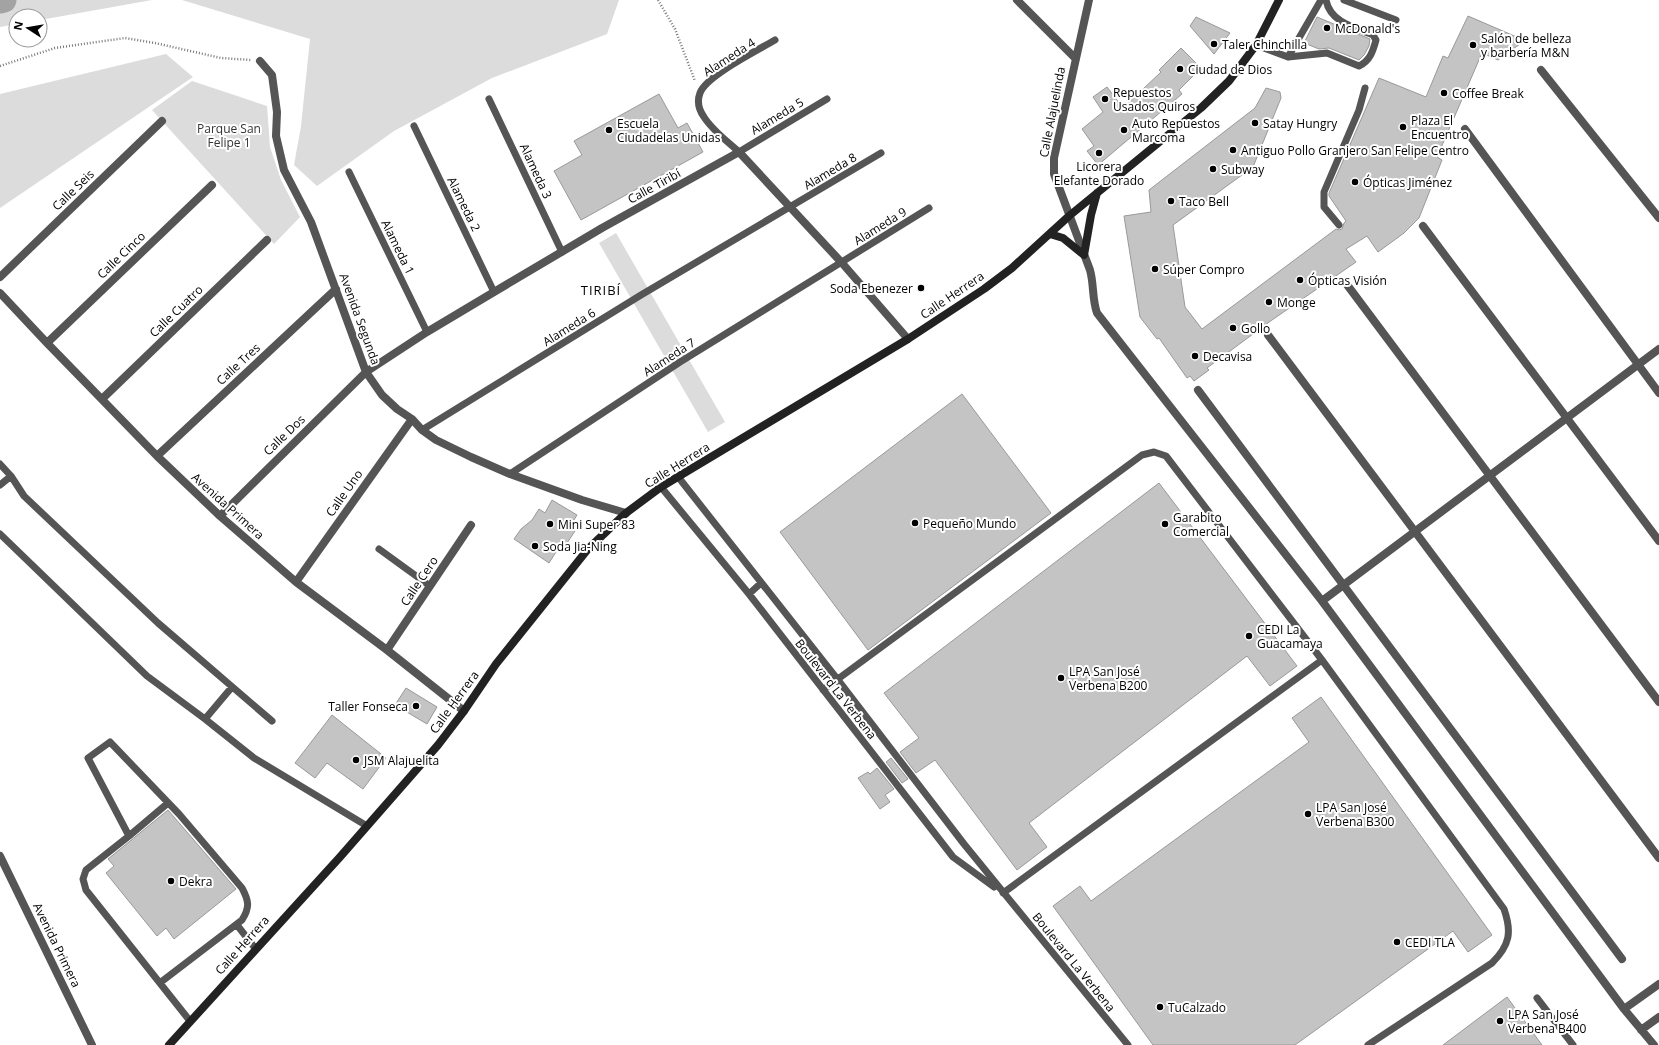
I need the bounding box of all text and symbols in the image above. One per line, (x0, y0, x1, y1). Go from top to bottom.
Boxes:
north arrow (8, 8, 48, 48)
text: N (9, 20, 26, 32)
place label: McDonald's (1335, 20, 1400, 37)
marker: McDonald's (1322, 23, 1332, 33)
place label: Salón de belleza y barbería M&N (1481, 30, 1571, 61)
street label: Alameda 4 (700, 34, 759, 80)
place label: Taler Chinchilla (1222, 36, 1307, 53)
marker: Taler Chinchilla (1209, 39, 1219, 49)
marker: Salón de belleza y barbería M&N (1468, 40, 1478, 50)
place label: Ciudad de Dios (1188, 61, 1273, 78)
marker: Ciudad de Dios (1175, 64, 1185, 74)
street label: Calle Alajuelinda (1035, 65, 1069, 159)
place label: Repuestos Usados Quiros (1113, 84, 1195, 115)
place label: Coffee Break (1452, 85, 1525, 102)
marker: Coffee Break (1439, 88, 1449, 98)
street label: Alameda 5 (747, 93, 807, 139)
marker: Repuestos Usados Quiros (1100, 94, 1110, 104)
place label: Plaza El Encuentro (1411, 112, 1469, 143)
place label: Escuela Ciudadelas Unidas (617, 115, 721, 146)
place label: Auto Repuestos Marcoma (1132, 115, 1220, 146)
place label: Satay Hungry (1263, 115, 1338, 132)
marker: Satay Hungry (1250, 118, 1260, 128)
park label: Parque San Felipe 1 (197, 120, 261, 151)
marker: Plaza El Encuentro (1398, 122, 1408, 132)
marker: Escuela Ciudadelas Unidas (604, 125, 614, 135)
marker: Auto Repuestos Marcoma (1119, 125, 1129, 135)
street label: Alameda 3 (516, 141, 556, 202)
place label: Antiguo Pollo Granjero San Felipe Centro (1241, 142, 1469, 159)
marker: Antiguo Pollo Granjero San Felipe Centro (1228, 145, 1238, 155)
street label: Alameda 8 (800, 148, 860, 194)
marker: Licorera Elefante Dorado (1094, 148, 1104, 158)
place label: Licorera Elefante Dorado (1054, 158, 1144, 189)
place label: Subway (1221, 161, 1265, 178)
street label: Calle Tiribí (624, 164, 684, 208)
marker: Subway (1208, 164, 1218, 174)
street label: Calle Seis (48, 166, 98, 214)
street label: Alameda 2 (443, 174, 485, 234)
place label: Ópticas Jiménez (1363, 174, 1452, 191)
marker: Ópticas Jiménez (1350, 177, 1360, 187)
place label: Taco Bell (1179, 193, 1229, 210)
marker: Taco Bell (1166, 196, 1176, 206)
street label: Alameda 9 (850, 203, 910, 249)
street label: Alameda 1 (377, 217, 419, 277)
street label: Calle Cinco (93, 228, 149, 282)
place label: Súper Compro (1163, 261, 1244, 278)
marker: Súper Compro (1150, 264, 1160, 274)
street label: Calle Herrera (917, 267, 987, 323)
street label: Avenida Segunda (336, 271, 384, 367)
place label: Ópticas Visión (1308, 272, 1387, 289)
marker: Ópticas Visión (1295, 275, 1305, 285)
place label: Soda Ebenezer (830, 280, 913, 297)
street label: Calle Cuatro (146, 281, 206, 341)
district label: TIRIBÍ (581, 281, 621, 299)
marker: Soda Ebenezer (916, 283, 926, 293)
place label: Monge (1277, 294, 1316, 311)
marker: Monge (1264, 297, 1274, 307)
street label: Alameda 6 (539, 304, 599, 350)
place label: Gollo (1241, 320, 1270, 337)
marker: Gollo (1228, 323, 1238, 333)
street label: Alameda 7 (640, 334, 699, 380)
street label: Calle Tres (212, 339, 264, 389)
place label: Decavisa (1203, 348, 1252, 365)
marker: Decavisa (1190, 351, 1200, 361)
street label: Calle Dos (259, 411, 309, 459)
street label: Calle Herrera (641, 438, 713, 492)
street label: Calle Uno (322, 466, 366, 520)
street label: Avenida Primera (188, 469, 268, 543)
place label: Garabito Comercial (1173, 509, 1229, 540)
place label: Pequeño Mundo (923, 515, 1016, 532)
place label: Mini Super 83 (558, 516, 635, 533)
marker: Pequeño Mundo (910, 518, 920, 528)
marker: Mini Super 83 (545, 519, 555, 529)
marker: Garabito Comercial (1160, 519, 1170, 529)
place label: Soda Jia-Ning (543, 538, 617, 555)
marker: Soda Jia-Ning (530, 541, 540, 551)
street label: Calle Cero (396, 553, 442, 609)
place label: CEDI La Guacamaya (1257, 621, 1323, 652)
marker: CEDI La Guacamaya (1244, 631, 1254, 641)
street label: Boulevard La Verbena (791, 635, 881, 743)
place label: LPA San José Verbena B200 (1069, 663, 1147, 694)
street label: Calle Herrera (425, 667, 483, 737)
marker: LPA San José Verbena B200 (1056, 673, 1066, 683)
place label: Taller Fonseca (328, 698, 408, 715)
marker: Taller Fonseca (411, 701, 421, 711)
place label: JSM Alajuelita (363, 752, 439, 769)
marker: JSM Alajuelita (351, 755, 361, 765)
place label: LPA San José Verbena B300 (1316, 799, 1394, 830)
marker: LPA San José Verbena B300 (1303, 809, 1313, 819)
place label: Dekra (179, 873, 212, 890)
marker: Dekra (166, 876, 176, 886)
street label: Avenida Primera (29, 900, 85, 990)
street label: Boulevard La Verbena (1029, 909, 1119, 1015)
street label: Calle Herrera (211, 912, 273, 978)
place label: CEDI TLA (1405, 934, 1455, 951)
marker: CEDI TLA (1392, 937, 1402, 947)
place label: TuCalzado (1168, 999, 1226, 1016)
marker: TuCalzado (1155, 1002, 1165, 1012)
place label: LPA San José Verbena B400 (1508, 1006, 1586, 1037)
marker: LPA San José Verbena B400 (1495, 1016, 1505, 1026)

